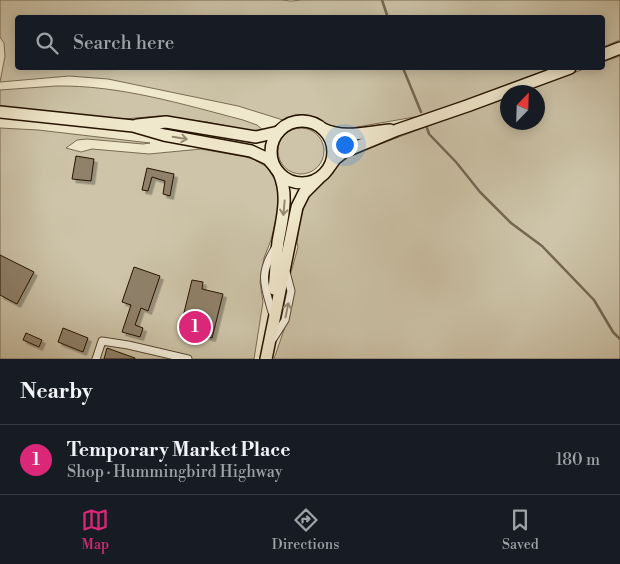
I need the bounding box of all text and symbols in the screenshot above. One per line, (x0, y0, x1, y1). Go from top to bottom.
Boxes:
search box (15, 15, 605, 70)
icon: search (33, 29, 61, 57)
text: Search here (73, 31, 174, 55)
north arrow (500, 85, 545, 130)
your location (332, 132, 358, 158)
one-way arrow (172, 134, 188, 144)
one-way arrow (279, 200, 288, 216)
one-way arrow (283, 302, 292, 318)
pin: 1 (179, 308, 211, 346)
text: Nearby (20, 379, 93, 405)
text: Temporary Market Place (67, 438, 290, 462)
text: 1 (32, 450, 40, 470)
text: 180 m (556, 450, 600, 470)
text: Shop · Hummingbird Highway (67, 462, 283, 482)
tab: Map (81, 506, 109, 554)
tab: Directions (272, 506, 339, 554)
tab: Saved (502, 506, 539, 554)

